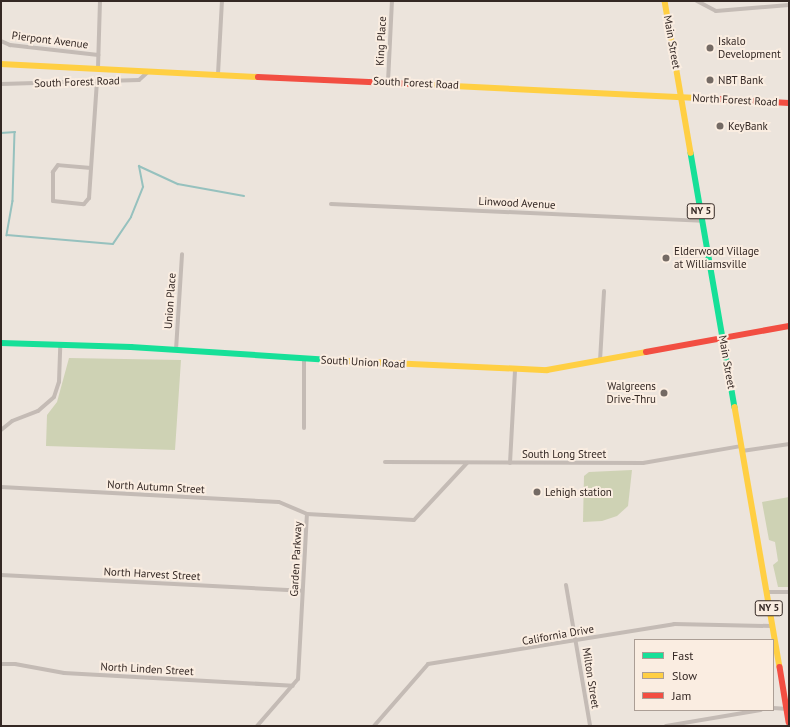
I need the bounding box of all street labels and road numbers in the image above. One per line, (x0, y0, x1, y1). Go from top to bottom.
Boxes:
street label: Main Street (661, 14, 683, 70)
street label: King Place (373, 16, 389, 66)
street label: Pierpont Avenue (11, 29, 89, 51)
street label: South Forest Road (34, 74, 120, 90)
street label: South Forest Road (373, 74, 459, 92)
street label: North Forest Road (692, 91, 778, 109)
street label: Linwood Avenue (478, 194, 556, 212)
road number: NY 5 (686, 203, 716, 219)
street label: Union Place (161, 273, 179, 329)
street label: Main Street (716, 334, 738, 390)
street label: South Union Road (320, 353, 406, 371)
street label: South Long Street (522, 447, 606, 461)
street label: North Autumn Street (107, 478, 205, 496)
street label: Garden Parkway (287, 521, 305, 597)
street label: North Harvest Street (103, 565, 201, 583)
road number: NY 5 (754, 600, 784, 616)
street label: California Drive (521, 622, 595, 648)
street label: Milton Street (580, 647, 602, 709)
street label: North Linden Street (100, 660, 194, 678)

